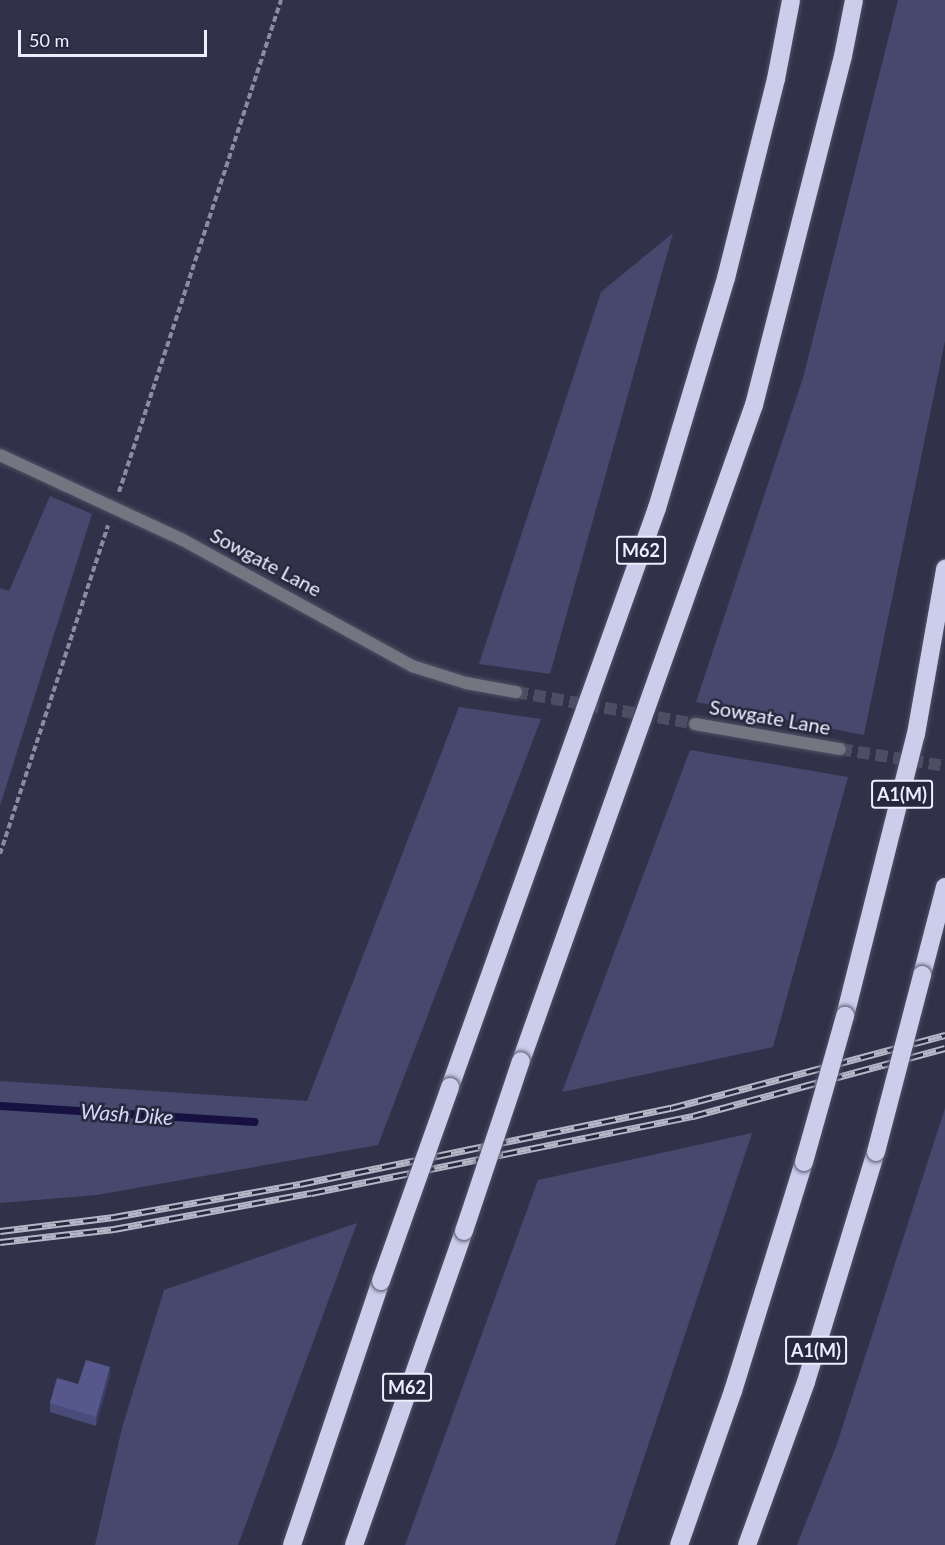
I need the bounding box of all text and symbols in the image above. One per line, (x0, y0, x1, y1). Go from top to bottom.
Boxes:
scale bar (21, 18, 210, 56)
text: 50 m (29, 29, 69, 51)
street label: Sowgate Lane (206, 523, 326, 601)
road number: M62 (616, 535, 666, 565)
street label: Sowgate Lane (708, 695, 832, 739)
road number: A1(M) (870, 779, 934, 809)
water label: Wash Dike (80, 1098, 174, 1130)
road number: A1(M) (784, 1335, 848, 1365)
road number: M62 (382, 1372, 432, 1402)

